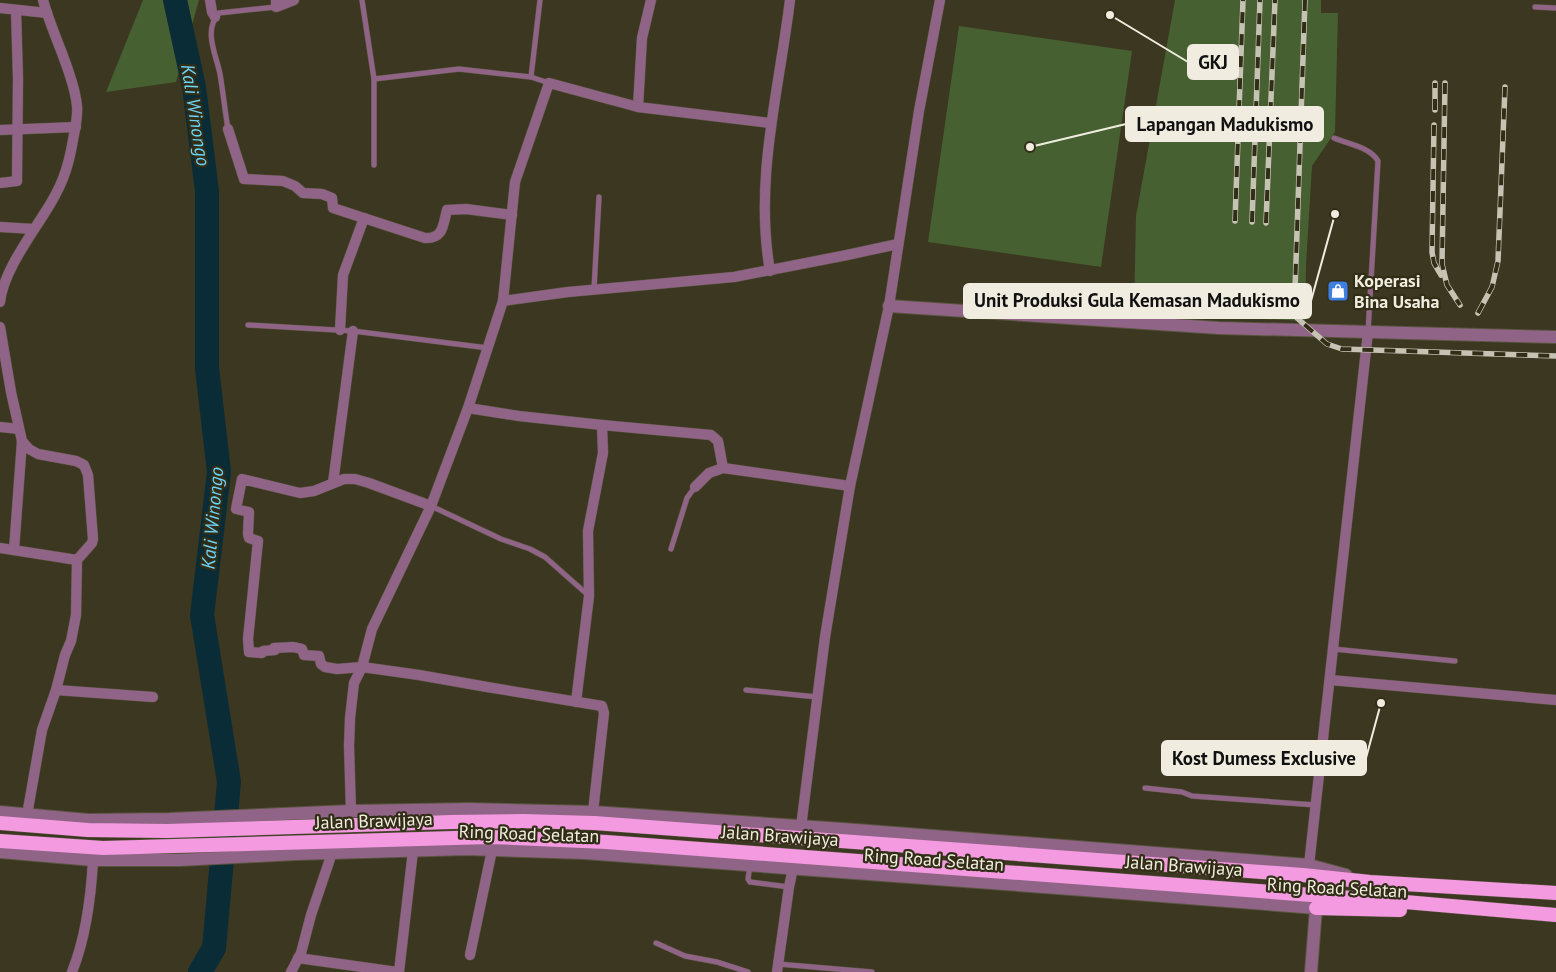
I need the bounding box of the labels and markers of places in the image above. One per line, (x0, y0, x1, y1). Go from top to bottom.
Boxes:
callout: GKJ (1188, 45, 1238, 79)
callout: Lapangan Madukismo (1126, 107, 1323, 141)
place label: Koperasi Bina Usaha (1354, 269, 1439, 313)
shop icon: Koperasi Bina Usaha (1326, 279, 1350, 303)
callout: Unit Produksi Gula Kemasan Madukismo (964, 284, 1311, 318)
callout: Kost Dumess Exclusive (1162, 741, 1366, 775)

